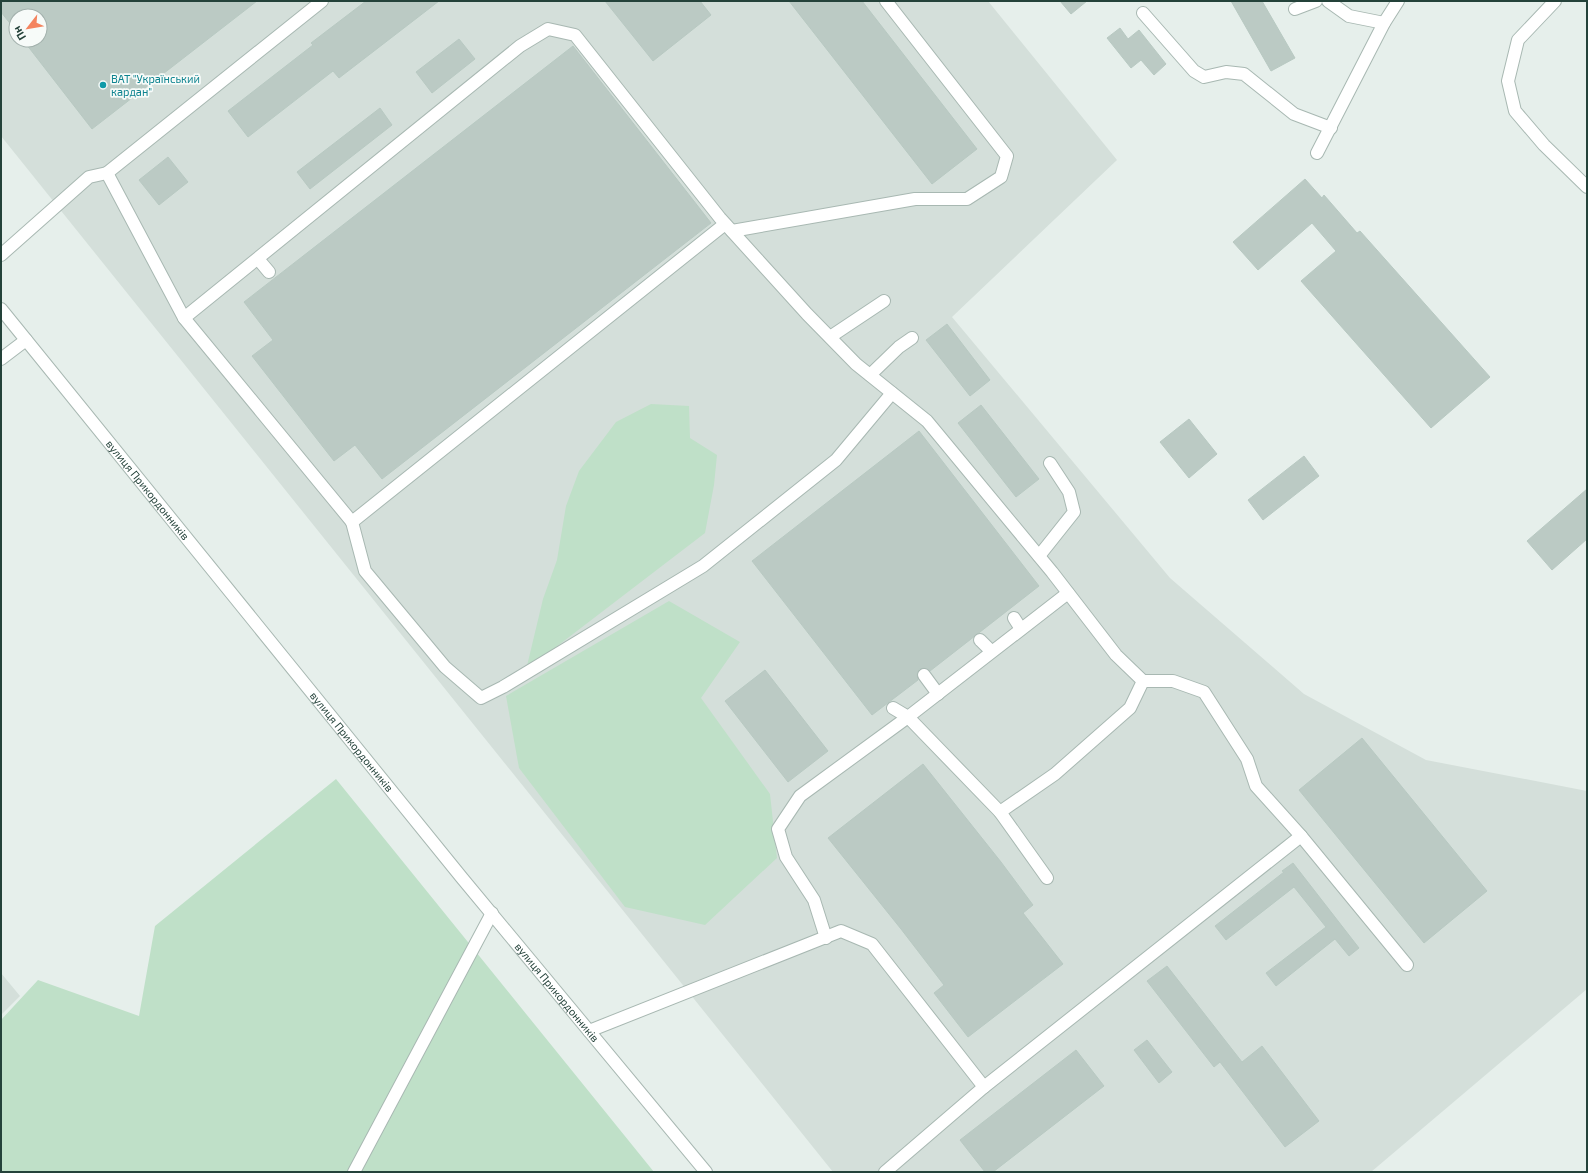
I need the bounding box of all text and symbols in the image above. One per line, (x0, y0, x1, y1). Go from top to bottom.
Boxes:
north arrow (8, 8, 48, 48)
text: Пн (10, 24, 28, 43)
place label: ВАТ "Український кардан" (111, 72, 200, 98)
marker: ВАТ "Український кардан" (98, 80, 108, 90)
street label: вулиця Прикордонників (104, 437, 192, 542)
street label: вулиця Прикордонників (308, 689, 396, 794)
street label: вулиця Прикордонників (513, 940, 602, 1044)

